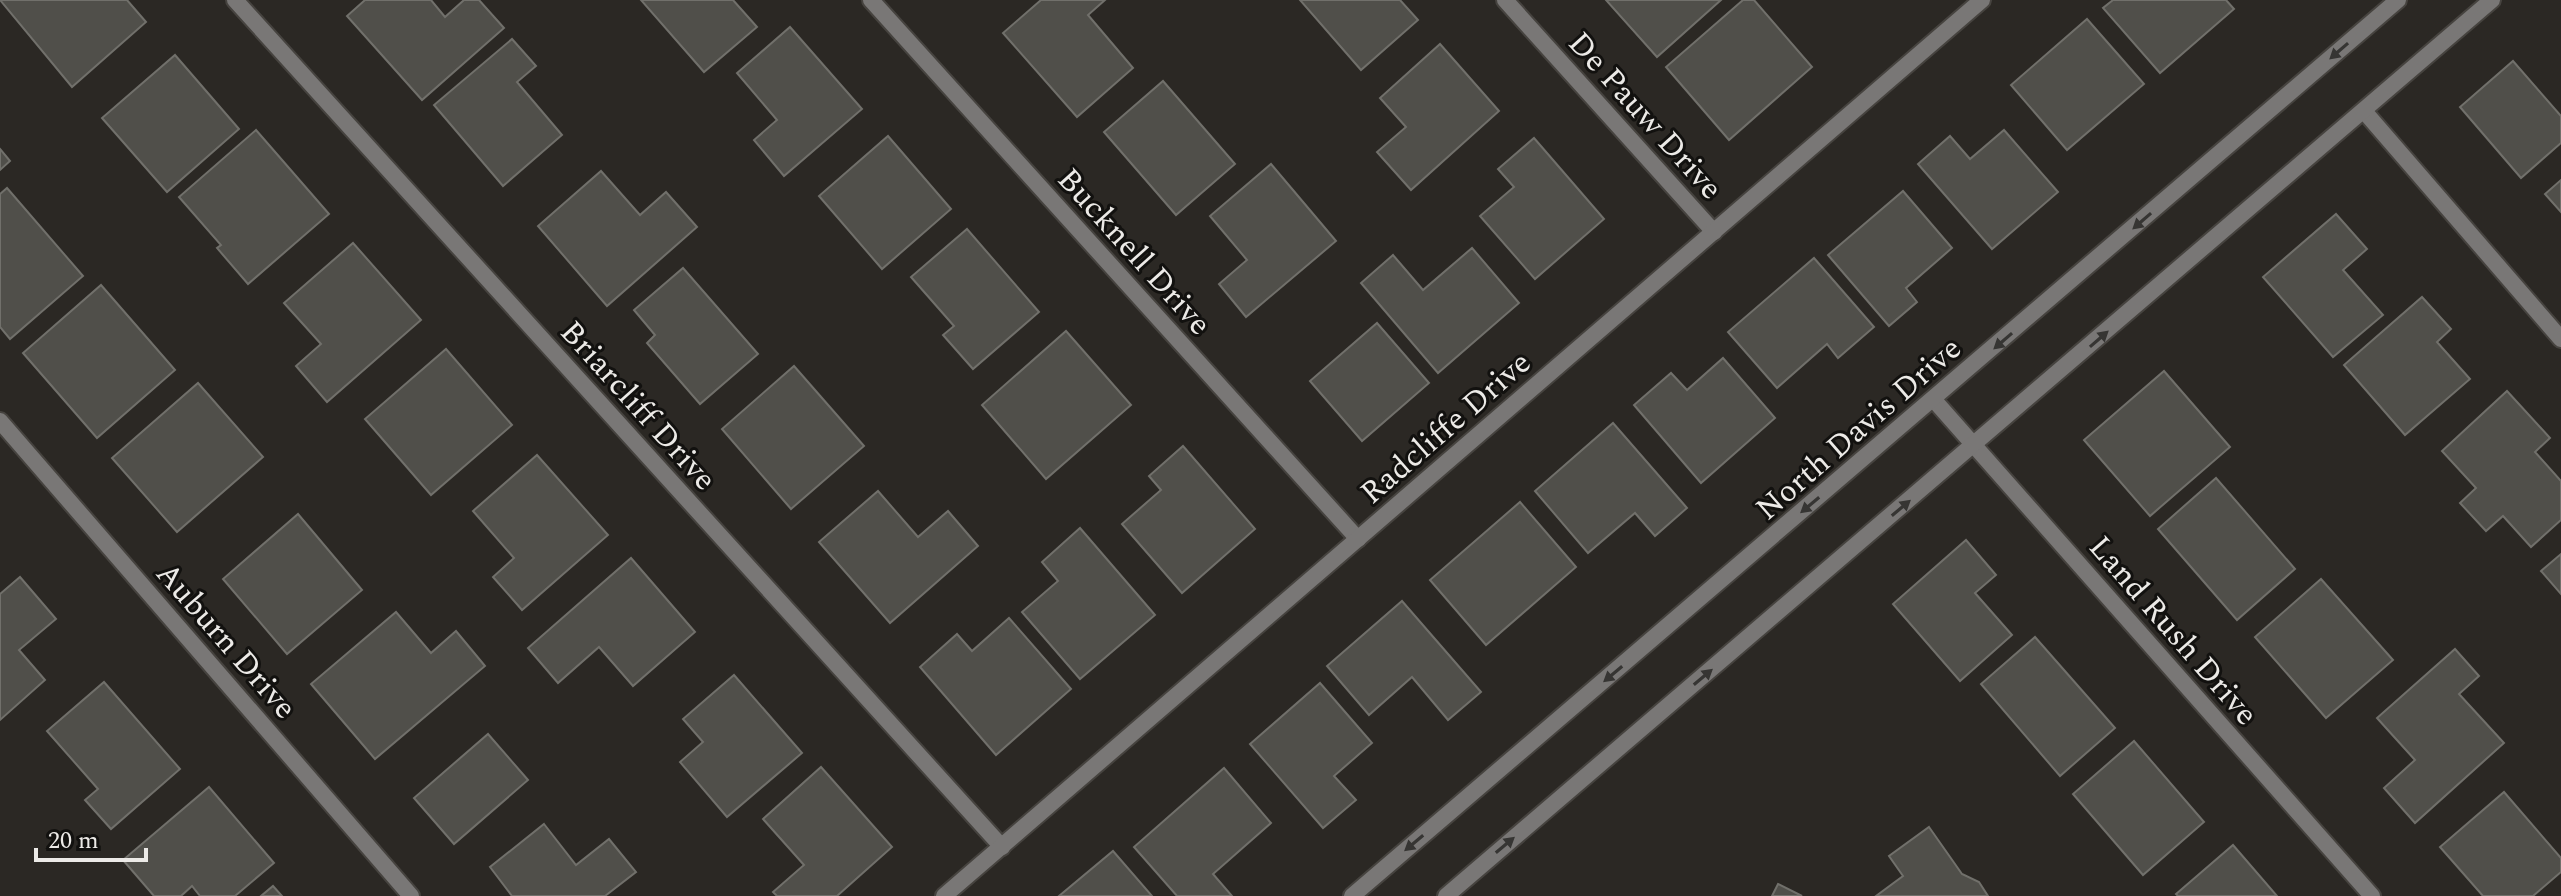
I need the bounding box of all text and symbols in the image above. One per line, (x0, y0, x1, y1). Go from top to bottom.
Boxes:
street label: De Pauw Drive (1556, 21, 1734, 211)
one-way arrow (2329, 42, 2349, 59)
street label: Bucknell Drive (1045, 157, 1223, 347)
one-way arrow (2132, 212, 2152, 229)
street label: Briarcliff Drive (548, 310, 728, 502)
street label: North Davis Drive (1745, 326, 1973, 533)
one-way arrow (1993, 331, 2013, 349)
one-way arrow (2088, 331, 2108, 348)
street label: Radcliffe Drive (1349, 340, 1543, 517)
one-way arrow (1801, 496, 1821, 513)
one-way arrow (1891, 500, 1911, 517)
street label: Land Rush Drive (2076, 525, 2270, 737)
street label: Auburn Drive (143, 551, 308, 731)
one-way arrow (1603, 665, 1623, 682)
one-way arrow (1693, 669, 1713, 686)
scale bar (36, 812, 146, 862)
text: 20 m (48, 823, 99, 859)
one-way arrow (1404, 834, 1424, 851)
one-way arrow (1496, 837, 1515, 855)

